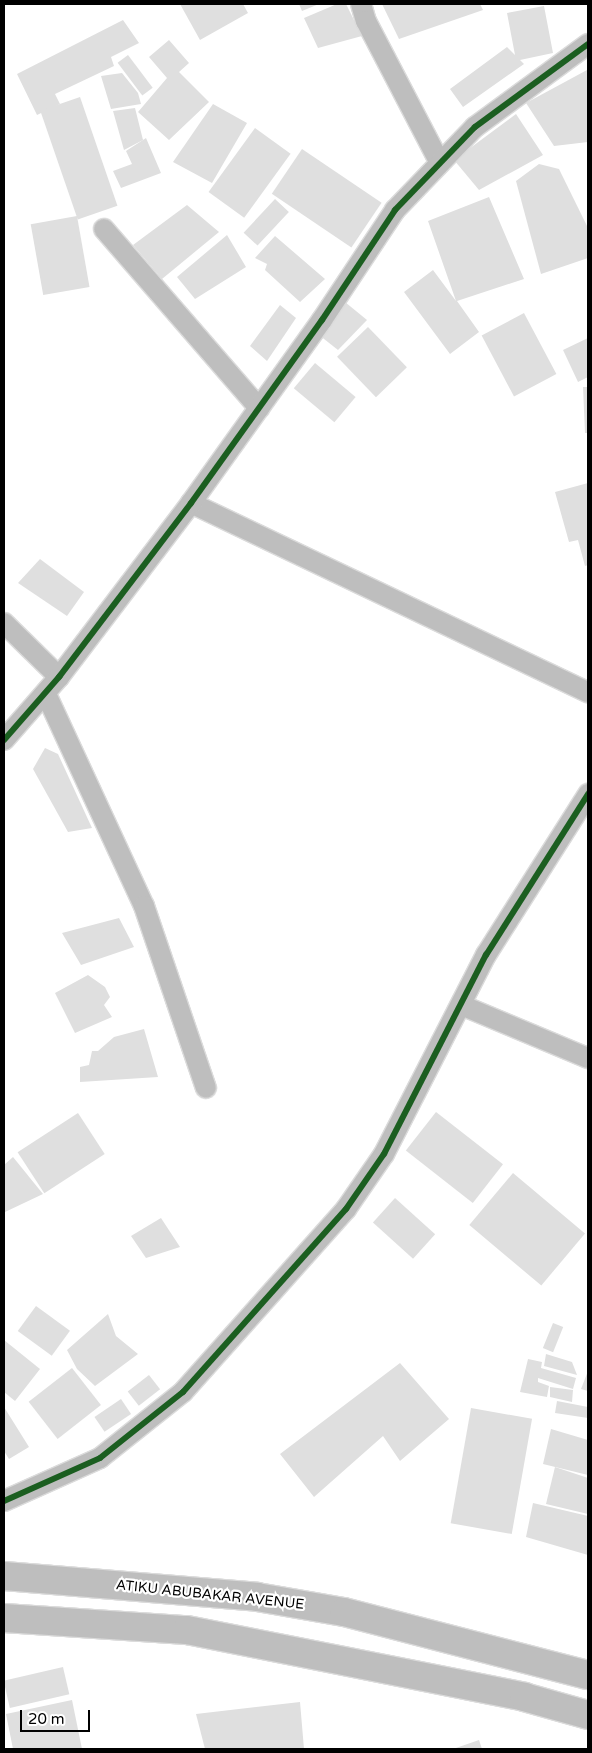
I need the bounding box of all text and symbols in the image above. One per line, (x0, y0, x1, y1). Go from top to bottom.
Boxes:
street label: ATIKU ABUBAKAR AVENUE (115, 1577, 305, 1613)
scale bar (22, 1700, 92, 1732)
text: 20 m (28, 1710, 65, 1728)

